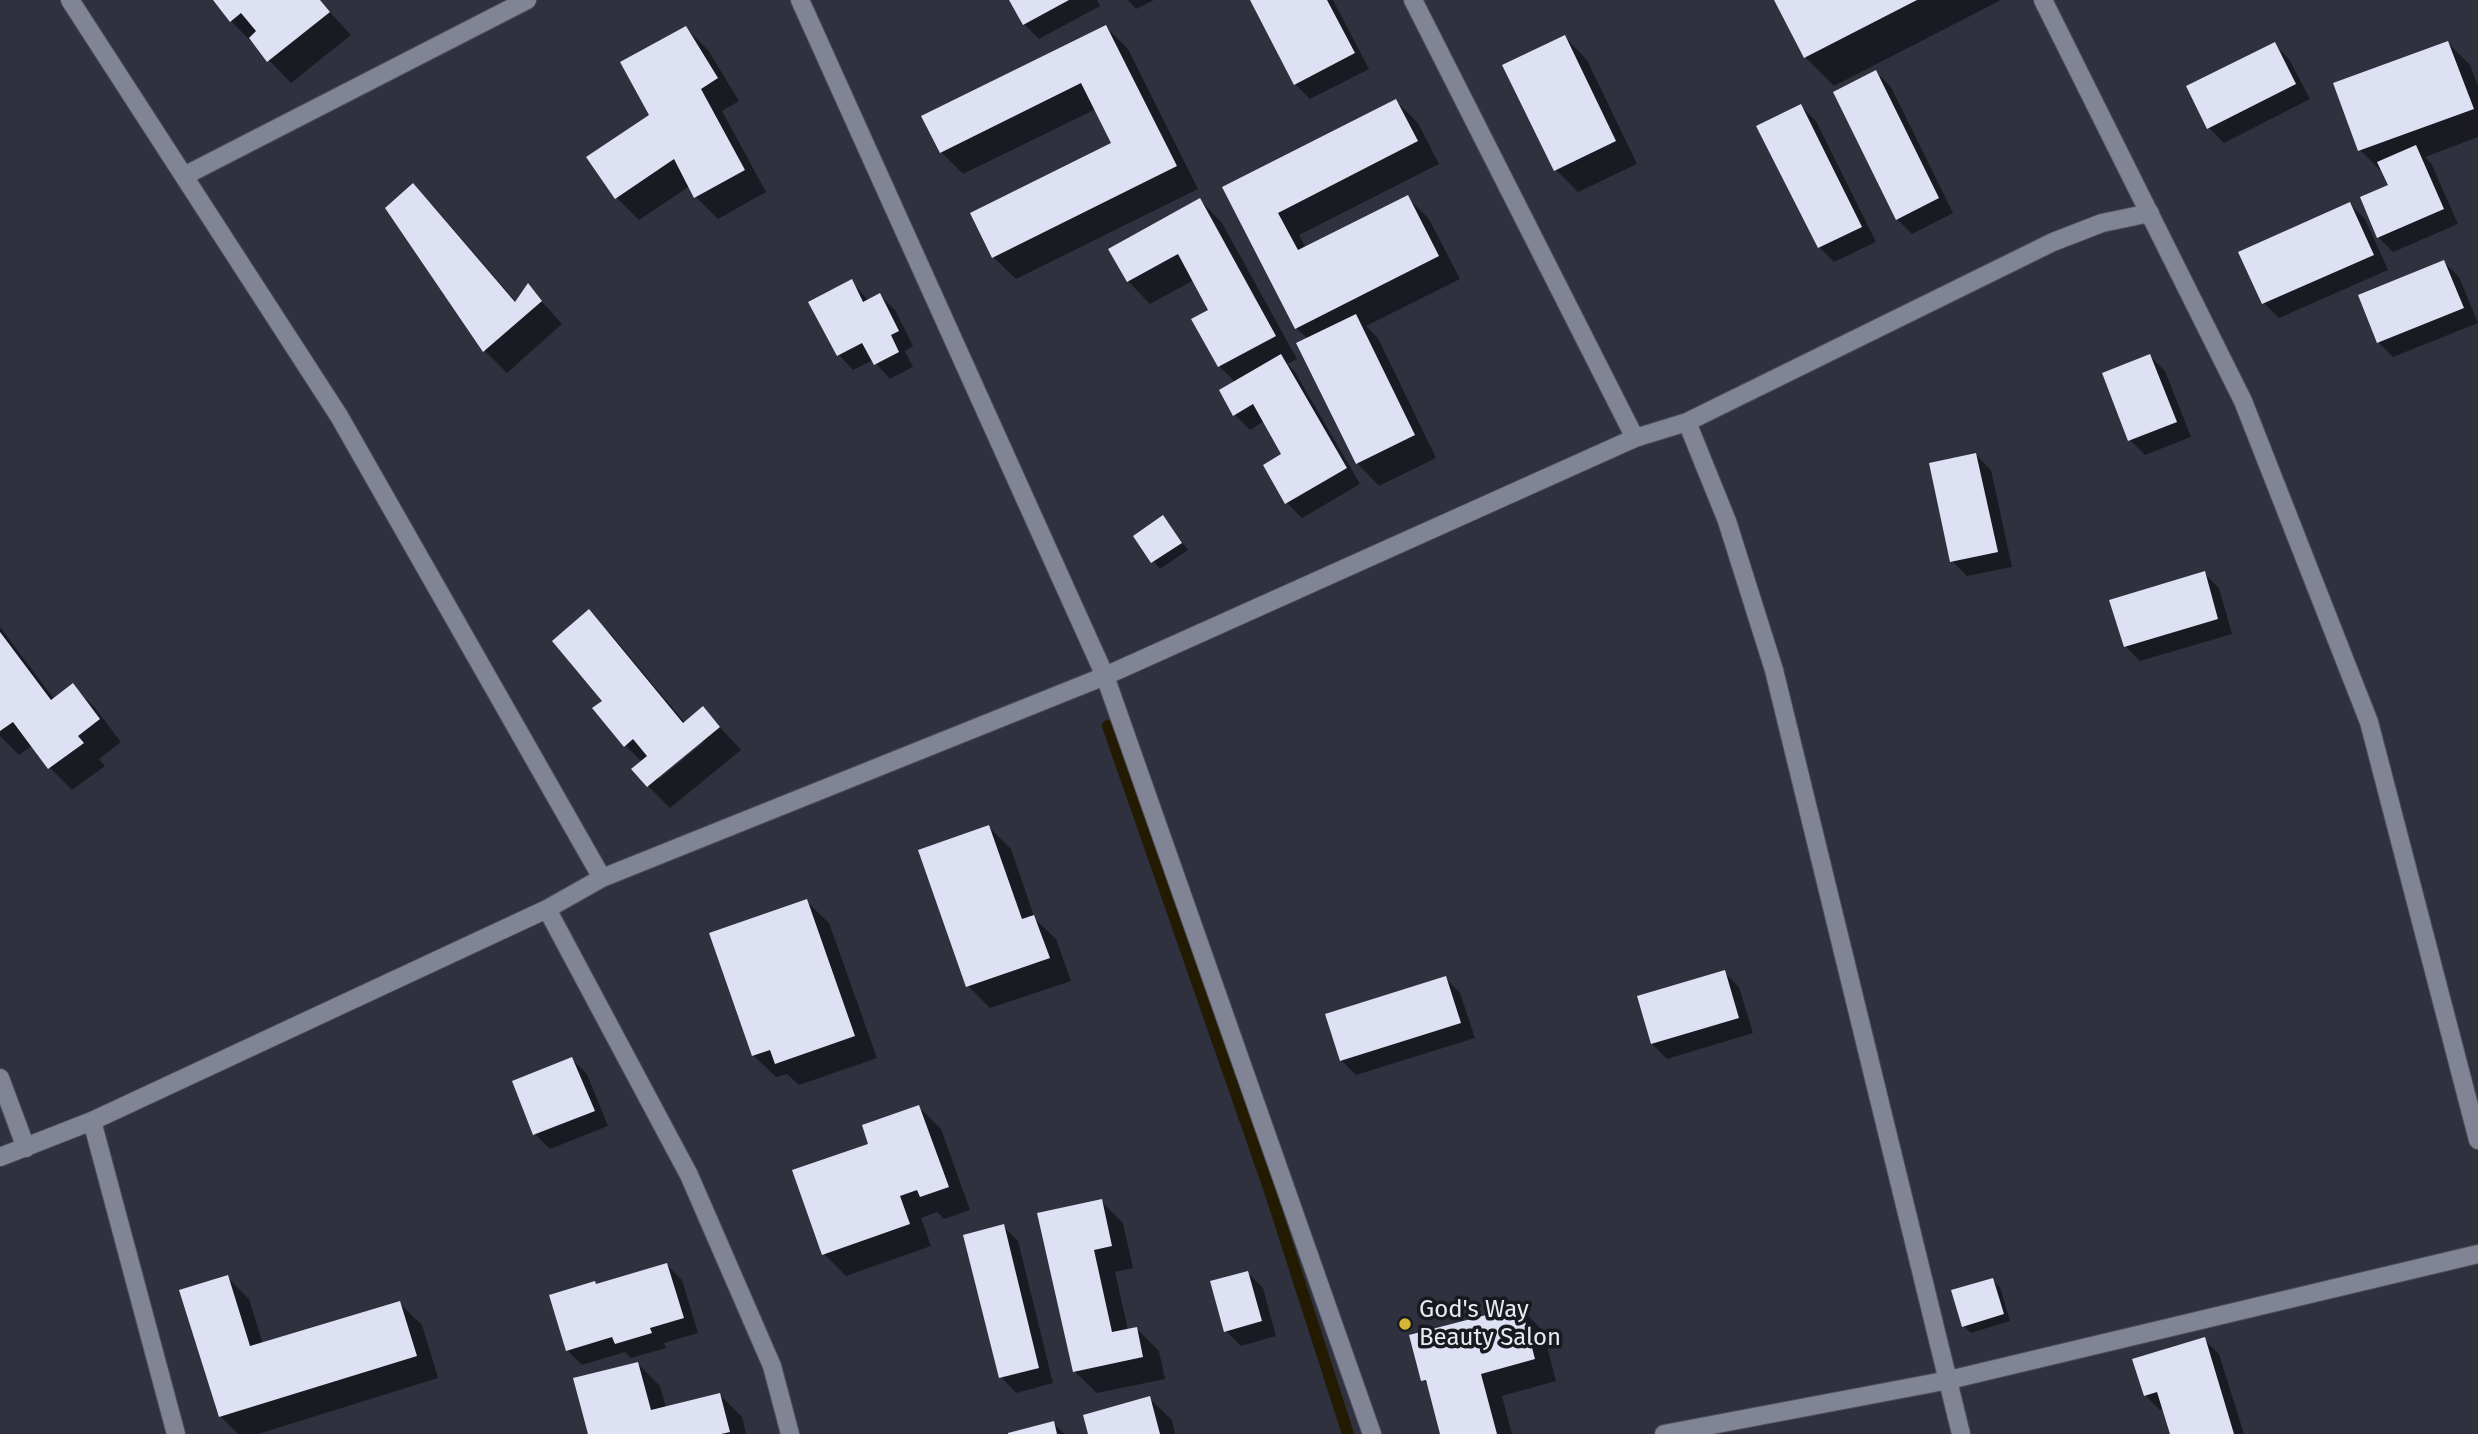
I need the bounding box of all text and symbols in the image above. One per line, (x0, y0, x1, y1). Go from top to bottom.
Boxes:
place label: God's Way Beauty Salon (1419, 1296, 1561, 1352)
marker: God's Way Beauty Salon (1397, 1316, 1413, 1332)

